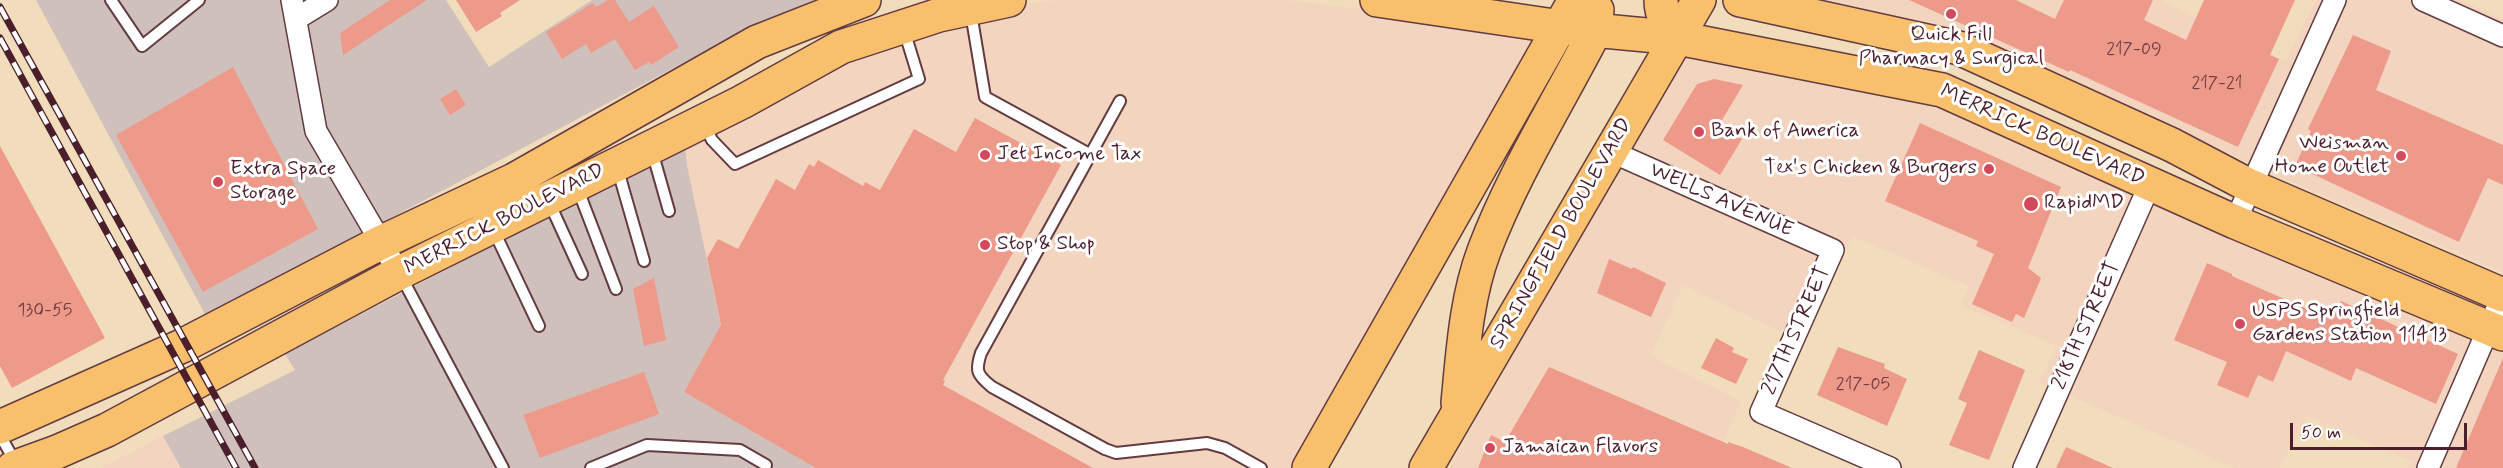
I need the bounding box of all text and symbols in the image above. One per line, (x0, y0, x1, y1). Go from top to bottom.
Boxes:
marker: Quick Fill Pharmacy & Surgical (1944, 7, 1958, 21)
place label: Quick Fill Pharmacy & Surgical (1858, 23, 2044, 73)
house number: 217-09 (2106, 39, 2162, 61)
house number: 217-21 (2191, 73, 2243, 95)
street label: MERRICK BOULEVARD (1936, 80, 2148, 192)
street label: SPRINGFIELD BOULEVARD (1485, 114, 1639, 354)
place label: Bank of America (1711, 119, 1859, 145)
marker: Bank of America (1692, 125, 1706, 139)
place label: Weisman Home Outlet (2275, 131, 2389, 181)
place label: Jet Income Tax (997, 142, 1142, 168)
marker: Jet Income Tax (978, 148, 992, 162)
marker: Weisman Home Outlet (2394, 149, 2408, 163)
place label: Tex's Chicken & Burgers (1764, 156, 1977, 182)
place label: Extra Space Storage (230, 157, 336, 207)
street label: WELLS AVENUE (1645, 158, 1797, 244)
street label: MERRICK BOULEVARD (401, 159, 609, 281)
marker: Tex's Chicken & Burgers (1982, 162, 1996, 176)
marker: Extra Space Storage (211, 175, 225, 189)
place label: RapidMD (2044, 191, 2124, 217)
marker: RapidMD (2022, 195, 2040, 213)
place label: Stop & Shop (997, 232, 1095, 258)
marker: Stop & Shop (978, 238, 992, 252)
street label: 218TH STREET (2047, 258, 2127, 394)
street label: 217TH STREET (1757, 263, 1837, 399)
place label: USPS Springfield Gardens Station 11413 (2252, 299, 2447, 349)
house number: 130-55 (18, 300, 72, 322)
marker: USPS Springfield Gardens Station 11413 (2233, 317, 2247, 331)
house number: 217-05 (1836, 374, 1890, 396)
scale bar (2293, 411, 2470, 449)
text: 50 m (2301, 421, 2341, 445)
place label: Jamaican Flavors (1502, 435, 1658, 461)
marker: Jamaican Flavors (1483, 441, 1497, 455)

